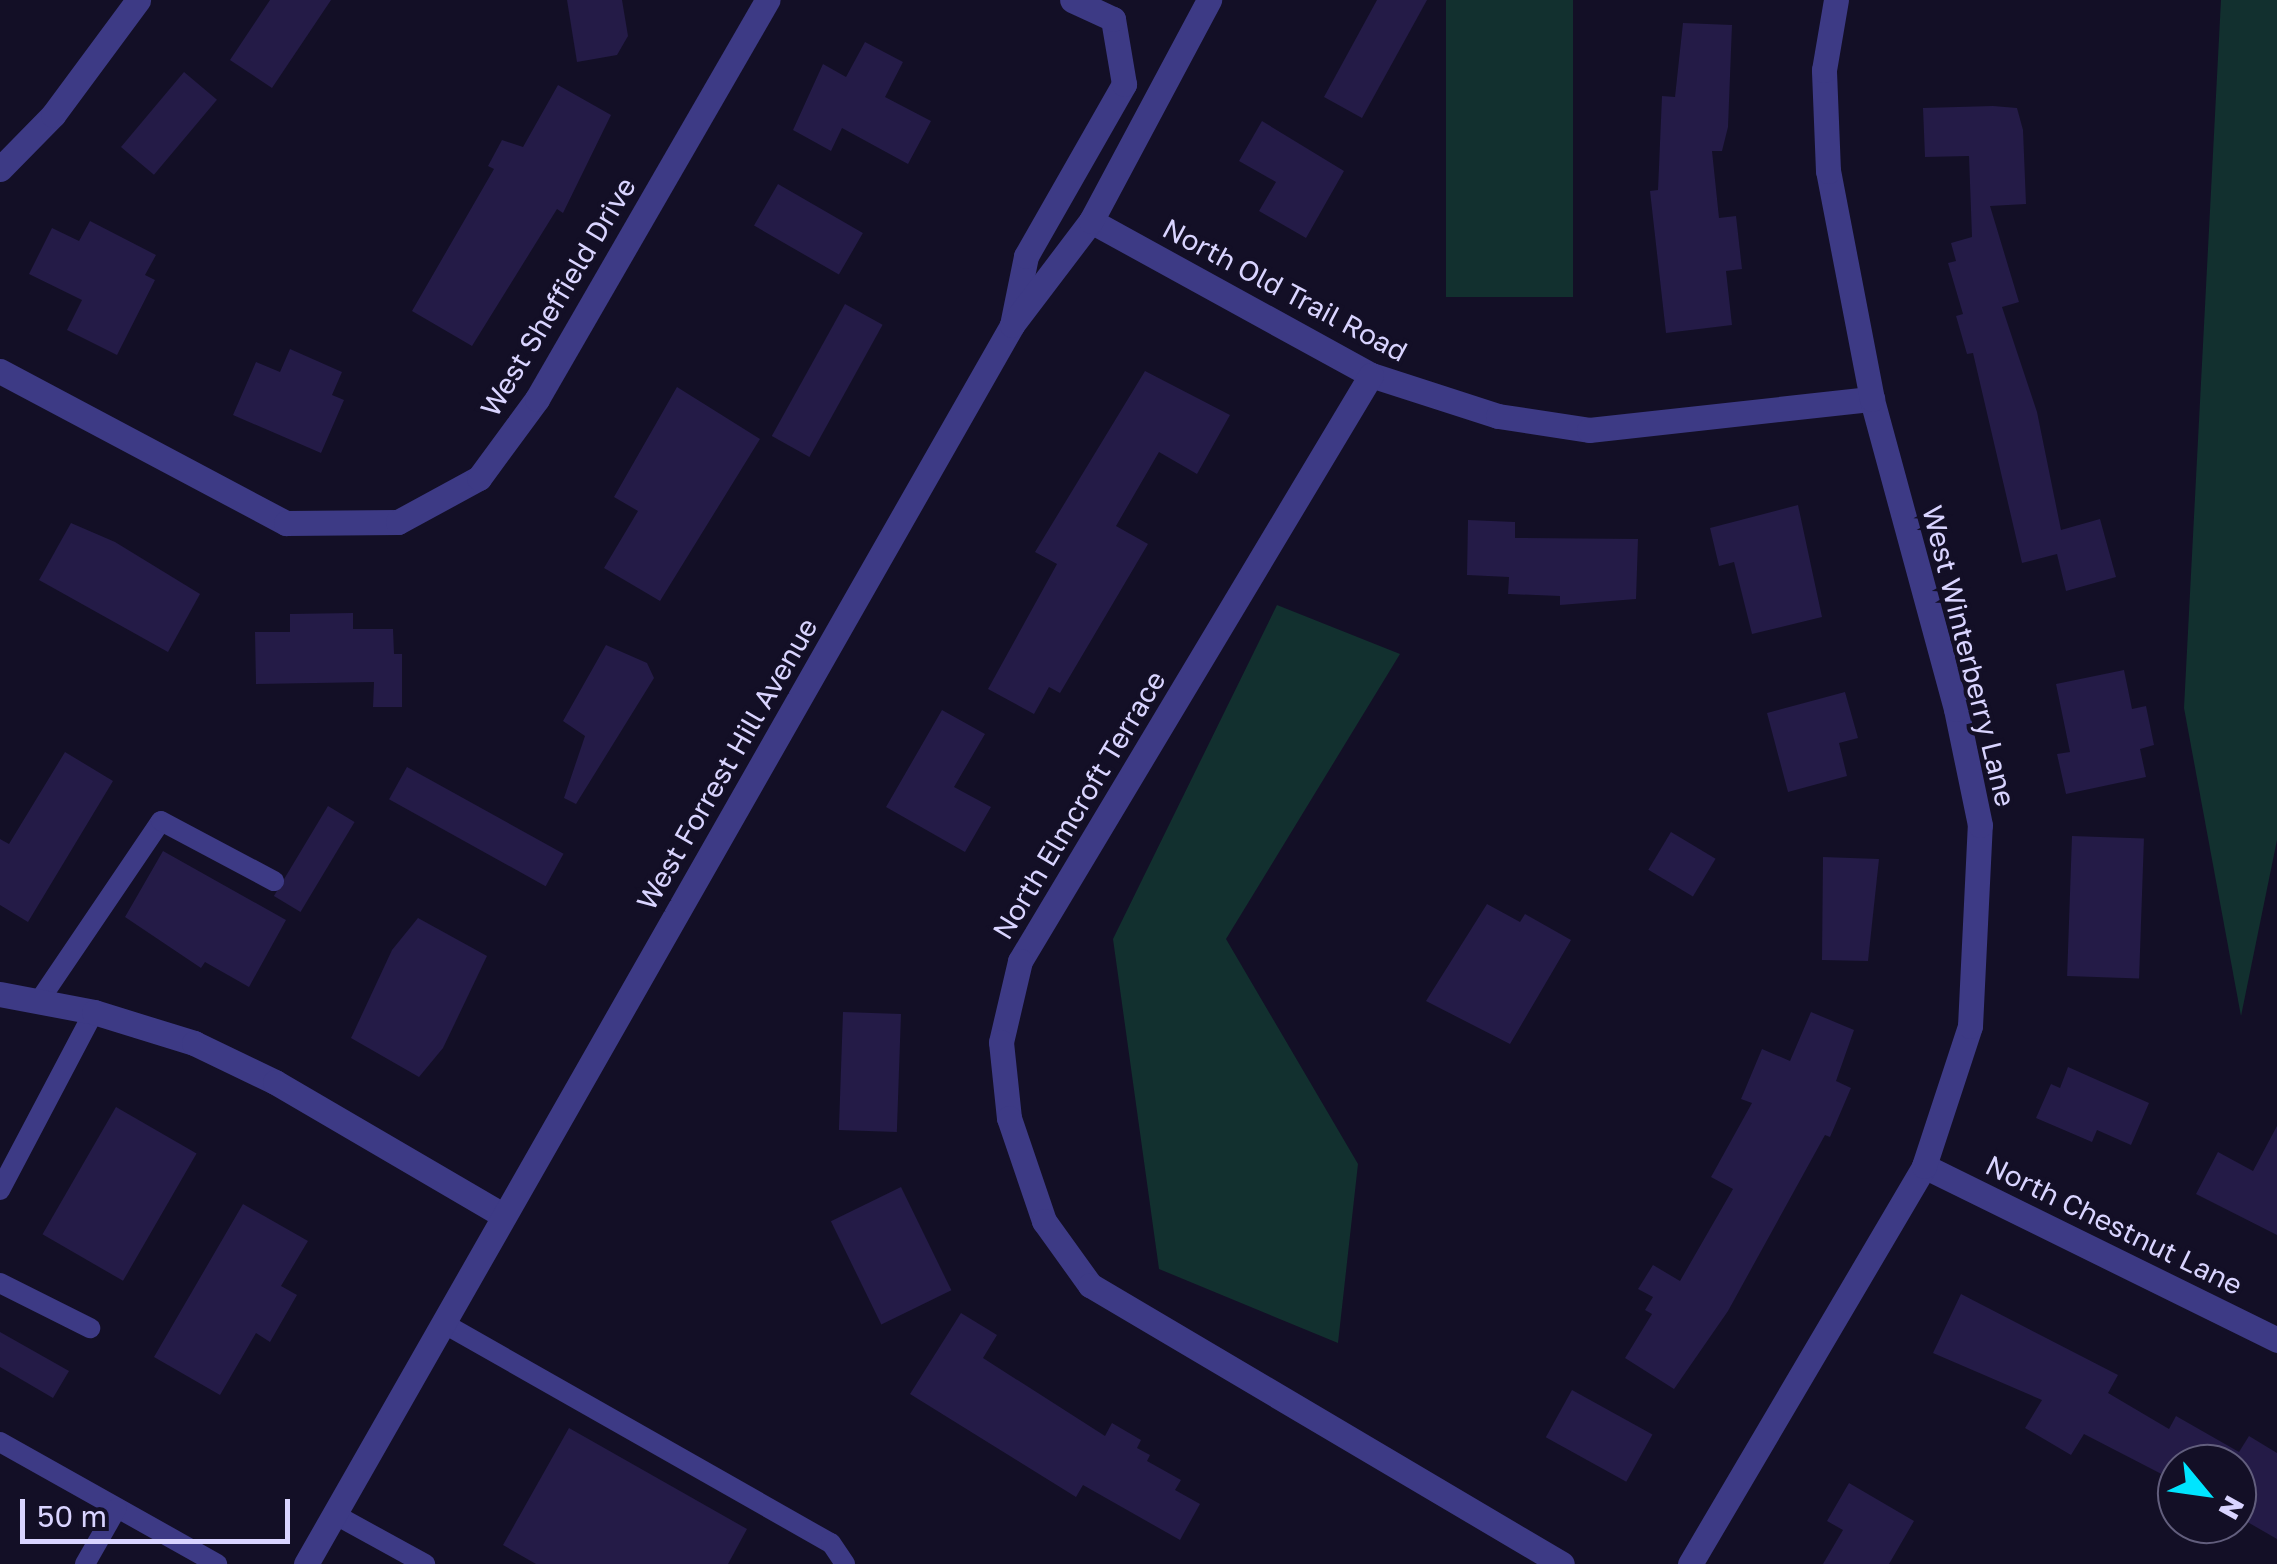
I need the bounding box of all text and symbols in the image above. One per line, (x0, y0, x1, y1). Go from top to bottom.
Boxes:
street label: West Sheffield Drive (473, 171, 643, 423)
street label: North Old Trail Road (1157, 211, 1413, 369)
street label: West Winterberry Lane (1915, 502, 2023, 810)
street label: West Forrest Hill Avenue (630, 612, 824, 916)
street label: North Elmcroft Terrace (986, 665, 1172, 945)
street label: North Chestnut Lane (1980, 1148, 2248, 1302)
north arrow (2157, 1444, 2257, 1544)
scale bar (25, 1479, 295, 1541)
text: N (2212, 1491, 2252, 1525)
text: 50 m (37, 1498, 107, 1534)

